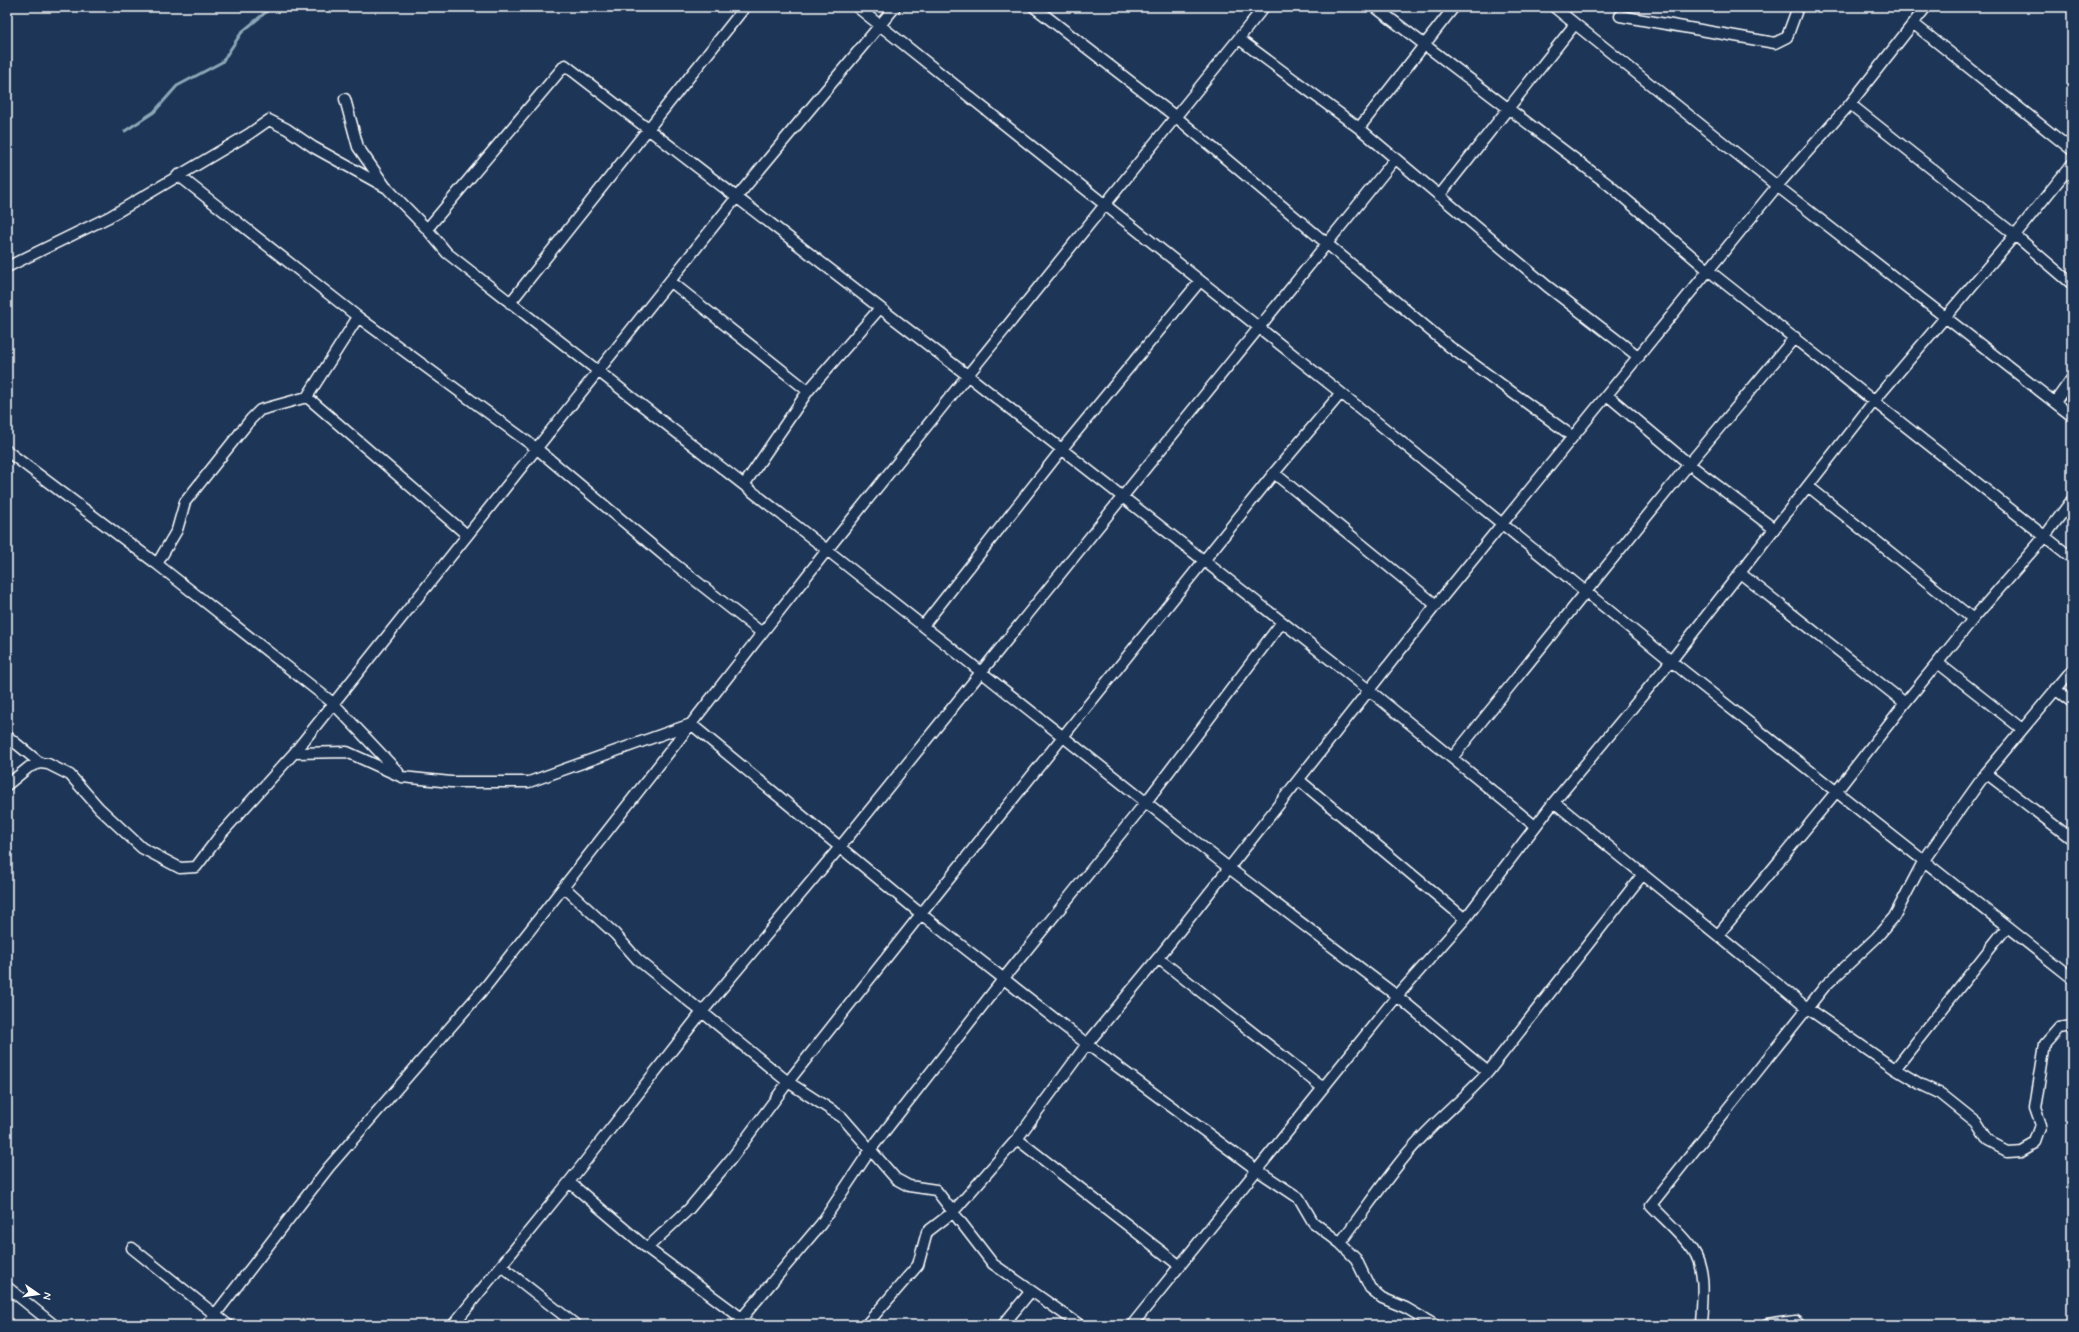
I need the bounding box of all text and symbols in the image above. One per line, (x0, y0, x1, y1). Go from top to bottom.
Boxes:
north arrow (18, 1274, 58, 1314)
text: N (39, 1291, 54, 1301)

